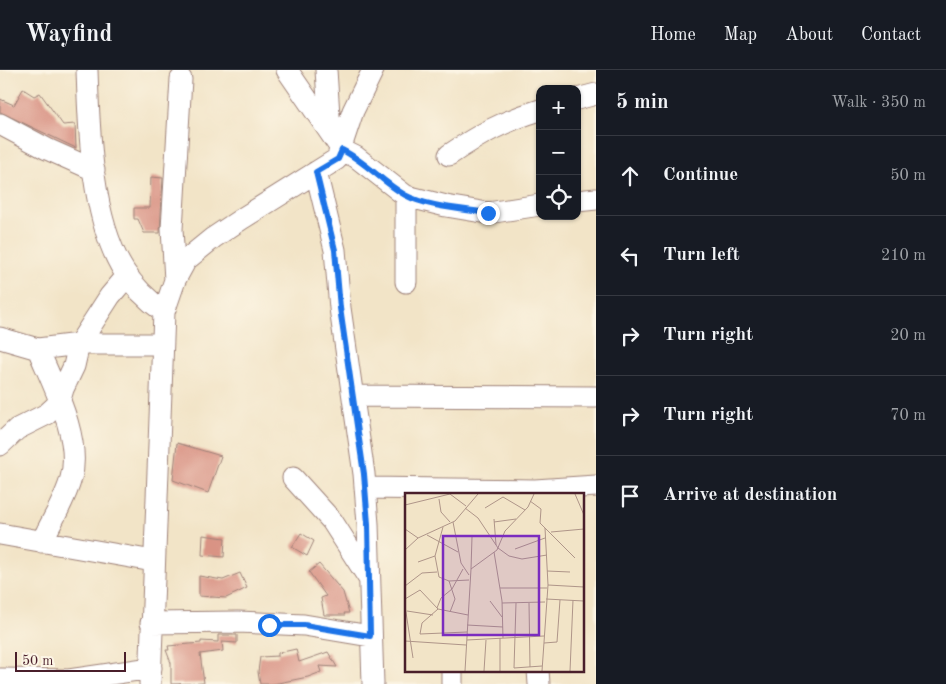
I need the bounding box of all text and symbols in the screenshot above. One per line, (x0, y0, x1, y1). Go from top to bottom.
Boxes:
text: Wayfind (25, 23, 112, 47)
text: Home (650, 26, 696, 44)
text: Map (724, 26, 757, 44)
text: About (785, 26, 833, 44)
text: Contact (861, 26, 921, 44)
map controls (536, 85, 581, 220)
button: + (536, 85, 581, 130)
text: 5 min (616, 92, 669, 113)
text: Walk · 350 m (831, 95, 926, 111)
button: − (536, 130, 581, 175)
icon: ahead (616, 162, 644, 190)
text: Continue (663, 166, 738, 185)
text: 50 m (890, 168, 926, 184)
button: locate (536, 175, 581, 220)
route end (477, 202, 500, 225)
icon: left (616, 242, 644, 270)
text: Turn left (663, 246, 740, 265)
text: 210 m (881, 248, 926, 264)
icon: right (616, 322, 644, 350)
text: Turn right (663, 326, 753, 345)
text: 20 m (890, 328, 926, 344)
icon: right (616, 402, 644, 430)
text: Turn right (663, 406, 753, 425)
text: 70 m (890, 408, 926, 424)
icon: arrive (616, 482, 644, 510)
text: Arrive at destination (663, 486, 837, 505)
inset map (405, 493, 584, 672)
route start (258, 614, 281, 637)
scale bar (15, 649, 126, 672)
text: 50 m (22, 654, 53, 668)

